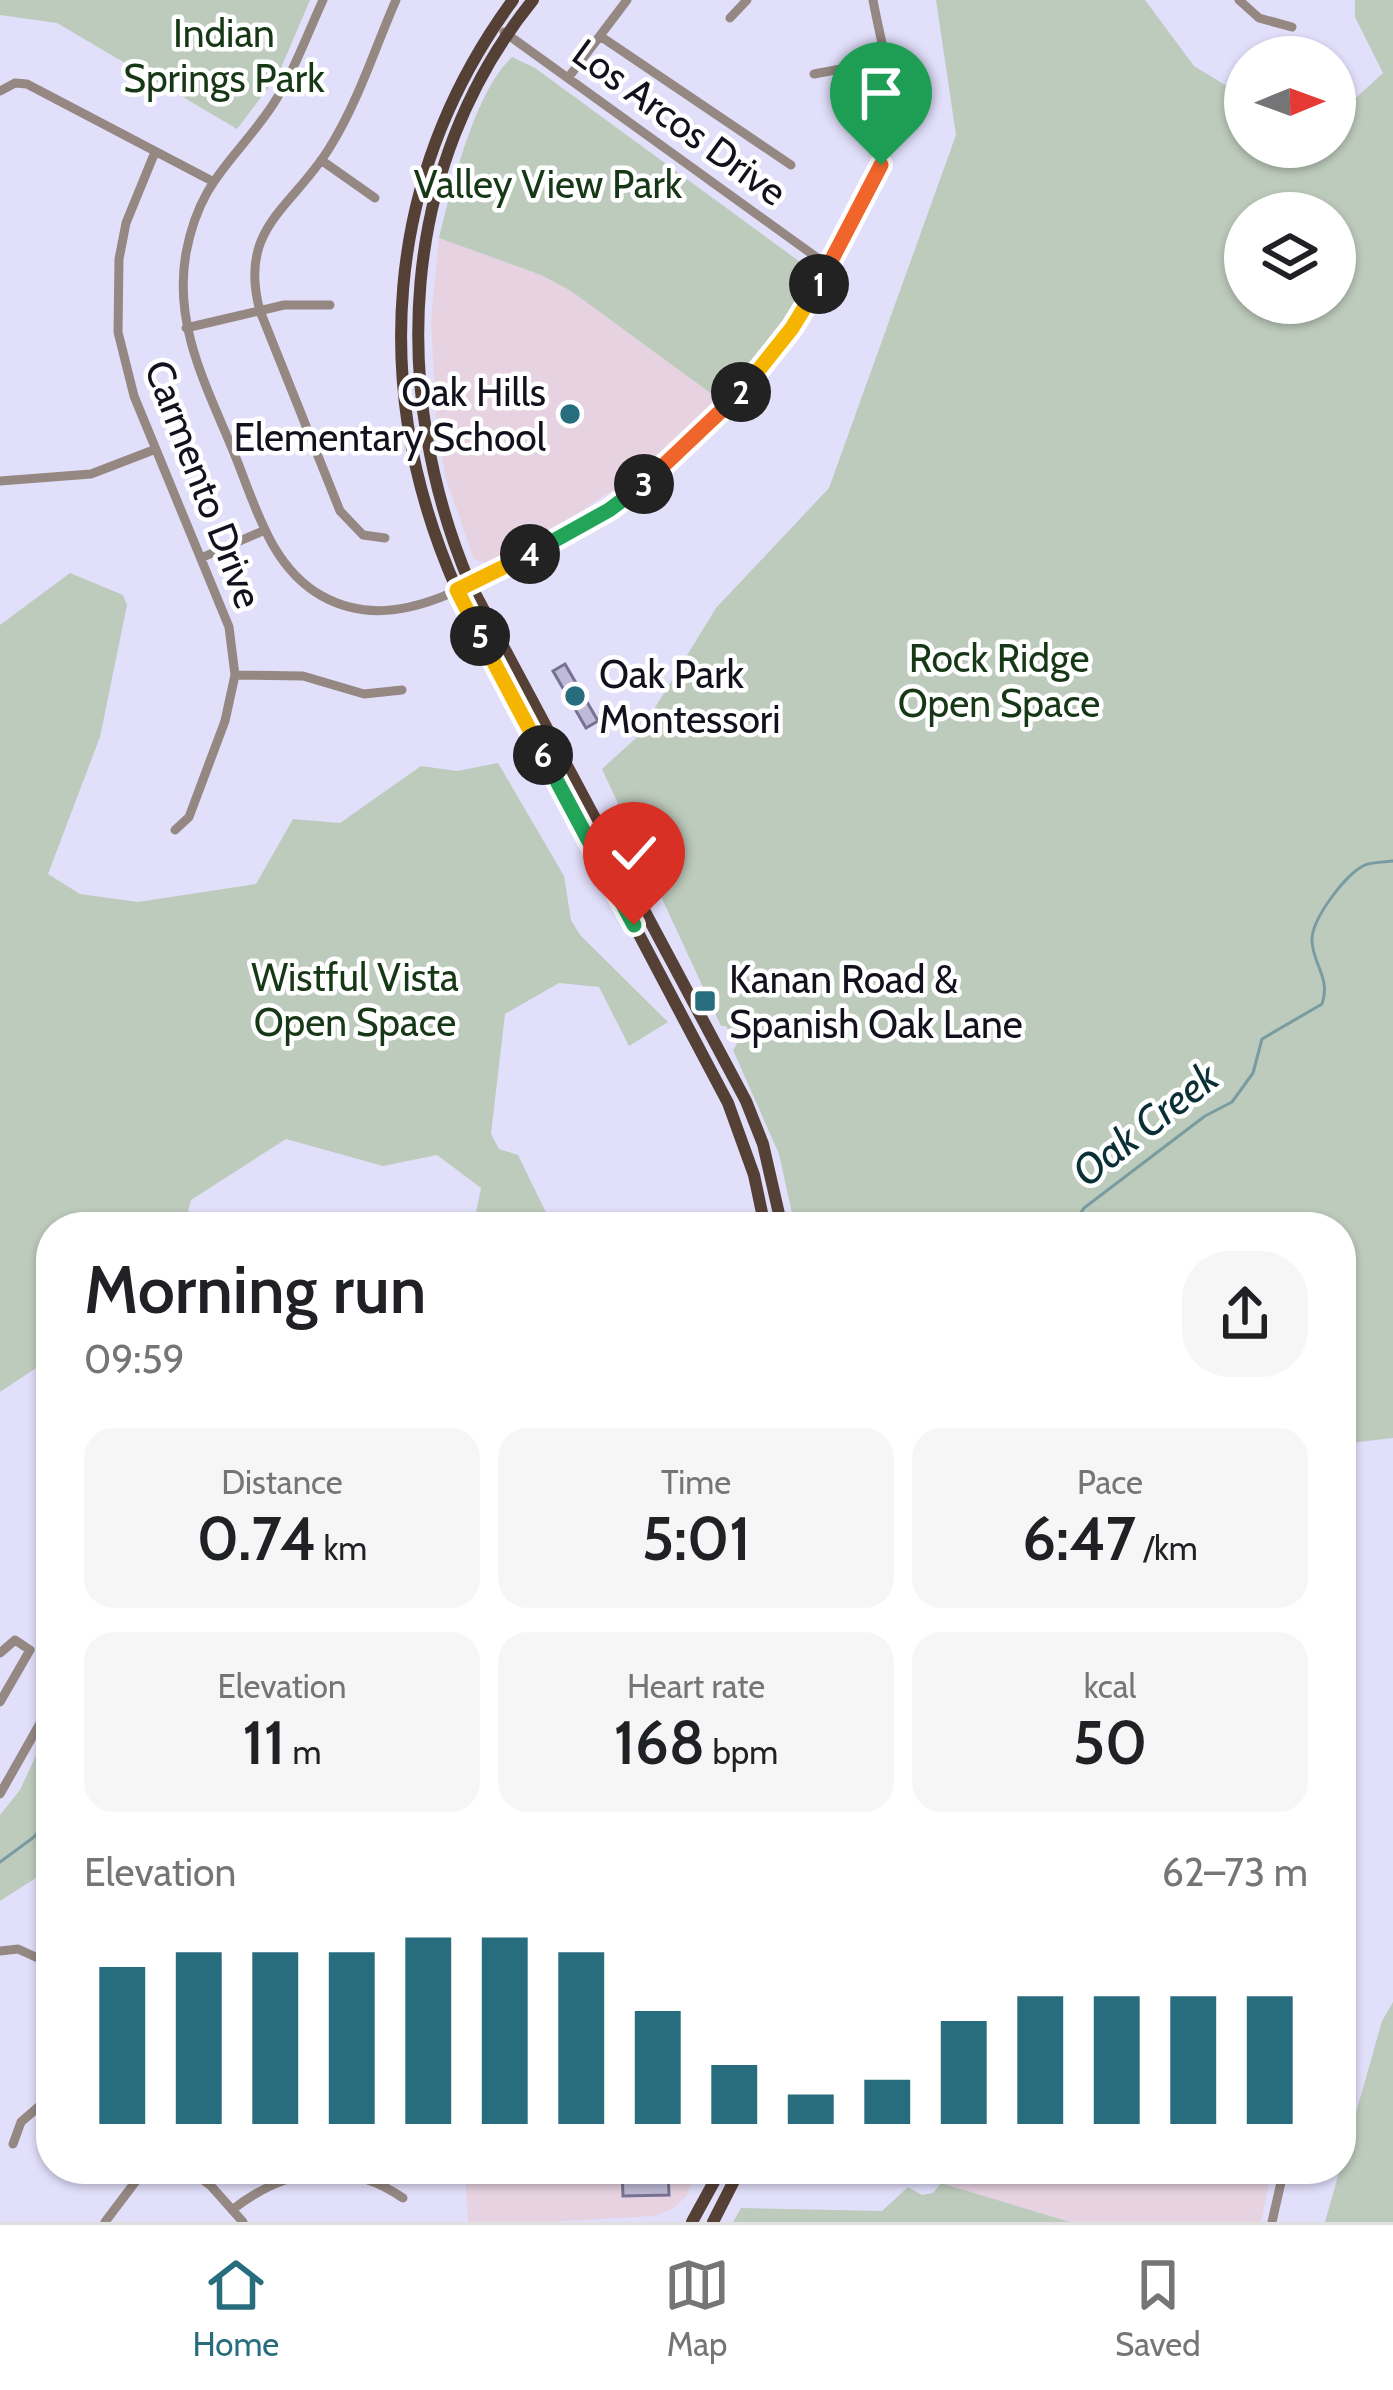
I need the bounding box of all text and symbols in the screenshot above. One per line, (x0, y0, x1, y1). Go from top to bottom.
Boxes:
park label: Indian Springs Park (123, 9, 325, 102)
street label: Los Arcos Drive (564, 28, 796, 216)
north arrow (1224, 36, 1356, 168)
map controls (1224, 36, 1356, 324)
pin (830, 42, 932, 165)
icon: arrive (848, 60, 914, 126)
park label: Valley View Park (414, 160, 683, 208)
button: layers (1224, 192, 1356, 324)
pin: 1 (789, 254, 849, 314)
text: 1 (813, 264, 825, 304)
street label: Carmento Drive (135, 353, 273, 615)
pin: 2 (711, 362, 771, 422)
place label: Oak Hills Elementary School (233, 368, 546, 461)
text: 2 (732, 372, 750, 412)
marker: Oak Hills Elementary School (557, 401, 583, 427)
pin: 3 (614, 454, 674, 514)
text: 3 (635, 464, 653, 504)
pin: 4 (500, 524, 560, 584)
text: 4 (520, 534, 540, 574)
pin: 5 (450, 606, 510, 666)
text: 5 (471, 616, 489, 656)
park label: Rock Ridge Open Space (898, 634, 1100, 727)
place label: Oak Park Montessori (599, 650, 780, 743)
marker: Oak Park Montessori (562, 683, 588, 709)
pin: 6 (513, 725, 573, 785)
text: 6 (534, 735, 552, 775)
pin (583, 802, 685, 925)
icon: check (601, 820, 667, 886)
park label: Wistful Vista Open Space (251, 953, 459, 1046)
place label: Kanan Road & Spanish Oak Lane (729, 955, 1023, 1048)
marker: Kanan Road & Spanish Oak Lane (692, 988, 718, 1014)
water label: Oak Creek (1061, 1050, 1229, 1197)
text: Morning run (84, 1249, 426, 1330)
button: share (1182, 1251, 1308, 1377)
text: 09:59 (84, 1335, 185, 1383)
text: Distance (221, 1462, 343, 1502)
text: Time (661, 1462, 731, 1502)
text: Pace (1077, 1462, 1143, 1502)
text: 0.74 (197, 1502, 316, 1575)
text: 5:01 (642, 1502, 750, 1575)
text: 6:47 (1022, 1502, 1136, 1575)
text: km (316, 1528, 367, 1568)
text: /km (1136, 1528, 1198, 1568)
text: Elevation (218, 1666, 346, 1706)
text: Heart rate (627, 1666, 765, 1706)
text: kcal (1084, 1666, 1136, 1706)
text: 11 (243, 1706, 285, 1779)
text: 168 (614, 1706, 705, 1779)
text: 50 (1073, 1706, 1147, 1779)
text: m (285, 1732, 321, 1772)
text: bpm (705, 1732, 778, 1772)
text: Elevation (84, 1848, 236, 1896)
text: 62–73 m (1162, 1848, 1308, 1896)
tab: Home (192, 2252, 279, 2364)
tab: Map (664, 2252, 730, 2364)
tab: Saved (1115, 2252, 1201, 2364)

